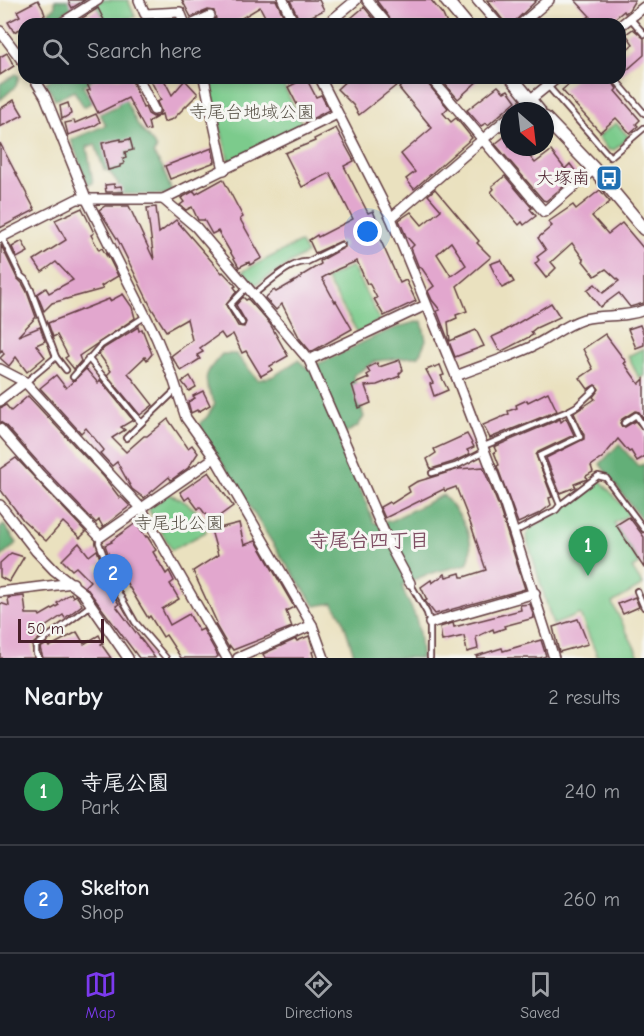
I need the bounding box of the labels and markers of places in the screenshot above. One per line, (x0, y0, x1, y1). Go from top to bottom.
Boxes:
bus stop icon: 大塚南 (594, 163, 624, 193)
place label: 大塚南 (536, 168, 590, 189)
pin: 1 (568, 526, 608, 576)
pin: 2 (94, 554, 132, 604)

